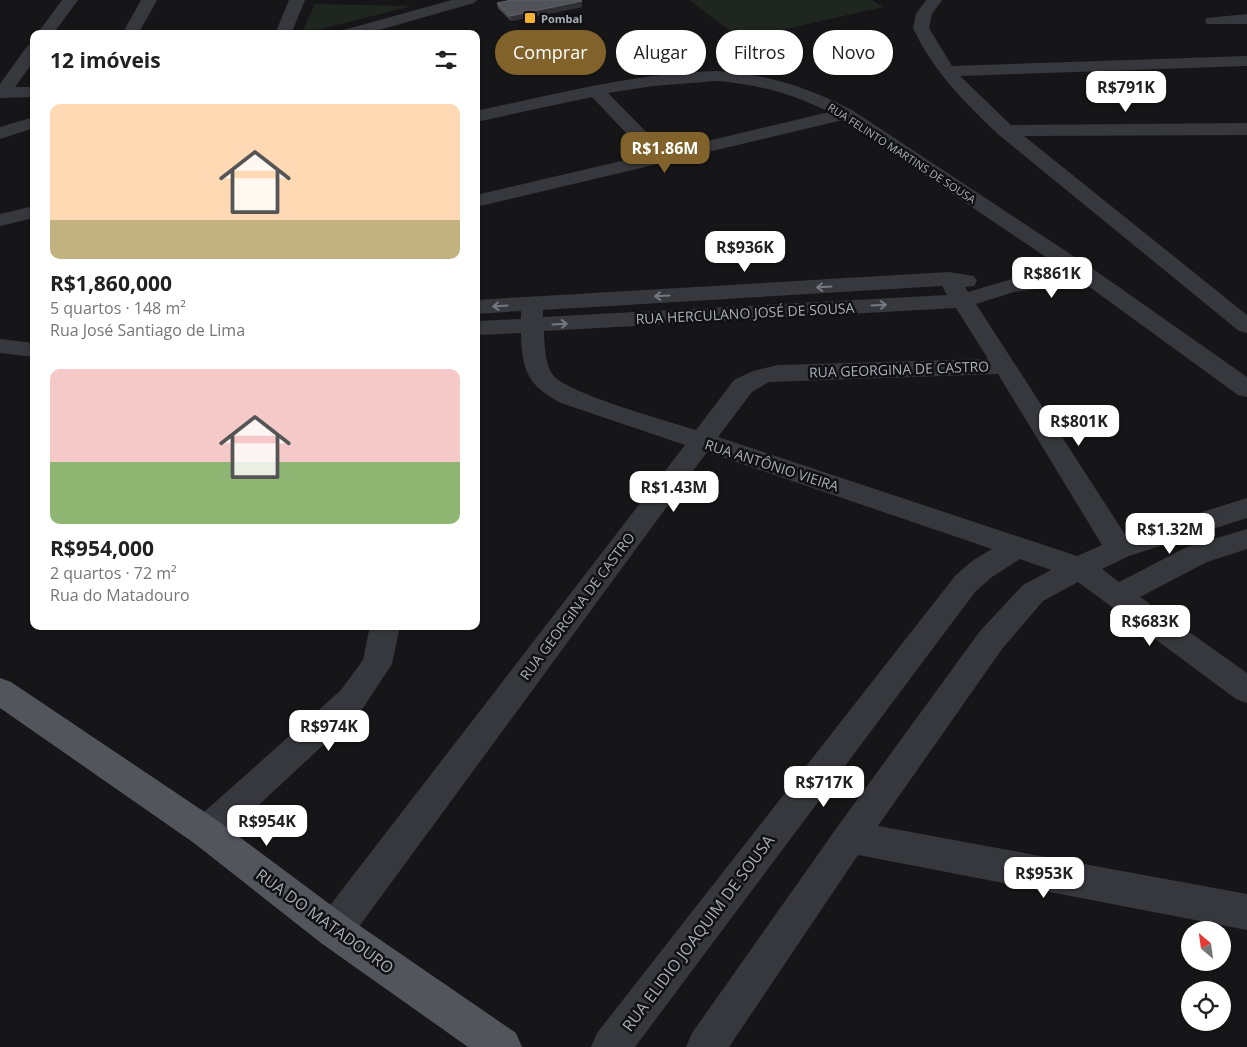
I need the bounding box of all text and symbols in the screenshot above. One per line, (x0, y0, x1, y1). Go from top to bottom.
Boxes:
marker: Pombal (523, 11, 537, 25)
place label: Pombal (541, 11, 582, 26)
chip: Comprar (495, 30, 606, 75)
chip: Alugar (616, 30, 706, 75)
chip: Filtros (716, 30, 803, 75)
chip: Novo (813, 30, 893, 75)
text: 12 imóveis (50, 46, 161, 74)
icon: filters (432, 46, 460, 74)
pin: R$791K (1085, 70, 1167, 113)
text: R$791K (1097, 76, 1155, 98)
street label: RUA FELINTO MARTINS DE SOUSA (825, 99, 979, 207)
pin: R$1.86M (619, 132, 711, 174)
icon: home (210, 137, 300, 227)
text: R$1.86M (632, 137, 698, 159)
pin: R$936K (704, 230, 786, 273)
text: R$936K (716, 236, 774, 258)
pin: R$861K (1011, 256, 1093, 299)
text: R$861K (1023, 262, 1081, 284)
text: R$1,860,000 (50, 269, 172, 297)
one-way arrow (816, 282, 832, 291)
one-way arrow (654, 292, 670, 301)
text: 5 quartos · 148 m² (50, 297, 186, 319)
street label: RUA HERCULANO JOSÉ DE SOUSA (635, 298, 855, 328)
one-way arrow (492, 301, 508, 310)
one-way arrow (871, 301, 887, 310)
text: Rua José Santiago de Lima (50, 319, 245, 341)
one-way arrow (552, 319, 568, 329)
street label: RUA GEORGINA DE CASTRO (809, 356, 989, 382)
icon: home (210, 402, 300, 492)
pin: R$801K (1038, 404, 1120, 447)
text: R$801K (1050, 410, 1108, 432)
street label: RUA ANTÔNIO VIEIRA (703, 434, 842, 496)
pin: R$1.43M (628, 470, 720, 513)
text: R$1.43M (641, 476, 707, 498)
pin: R$1.32M (1124, 512, 1216, 555)
text: R$1.32M (1137, 518, 1203, 540)
street label: RUA GEORGINA DE CASTRO (515, 528, 639, 684)
text: R$954,000 (50, 534, 154, 562)
text: 2 quartos · 72 m² (50, 562, 177, 584)
text: Rua do Matadouro (50, 584, 190, 606)
pin: R$683K (1109, 604, 1191, 647)
text: R$683K (1121, 610, 1179, 632)
pin: R$974K (288, 710, 370, 752)
text: R$974K (300, 715, 358, 737)
pin: R$717K (783, 766, 865, 808)
text: R$717K (795, 771, 853, 793)
pin: R$954K (226, 804, 308, 847)
text: R$954K (238, 810, 296, 832)
street label: RUA ELIDIO JOAQUIM DE SOUSA (617, 830, 780, 1036)
pin: R$953K (1003, 856, 1085, 899)
text: R$953K (1015, 862, 1073, 884)
street label: RUA DO MATADOURO (252, 863, 398, 979)
north arrow (1181, 921, 1231, 971)
map controls (1181, 921, 1231, 1031)
button: locate (1181, 981, 1231, 1031)

